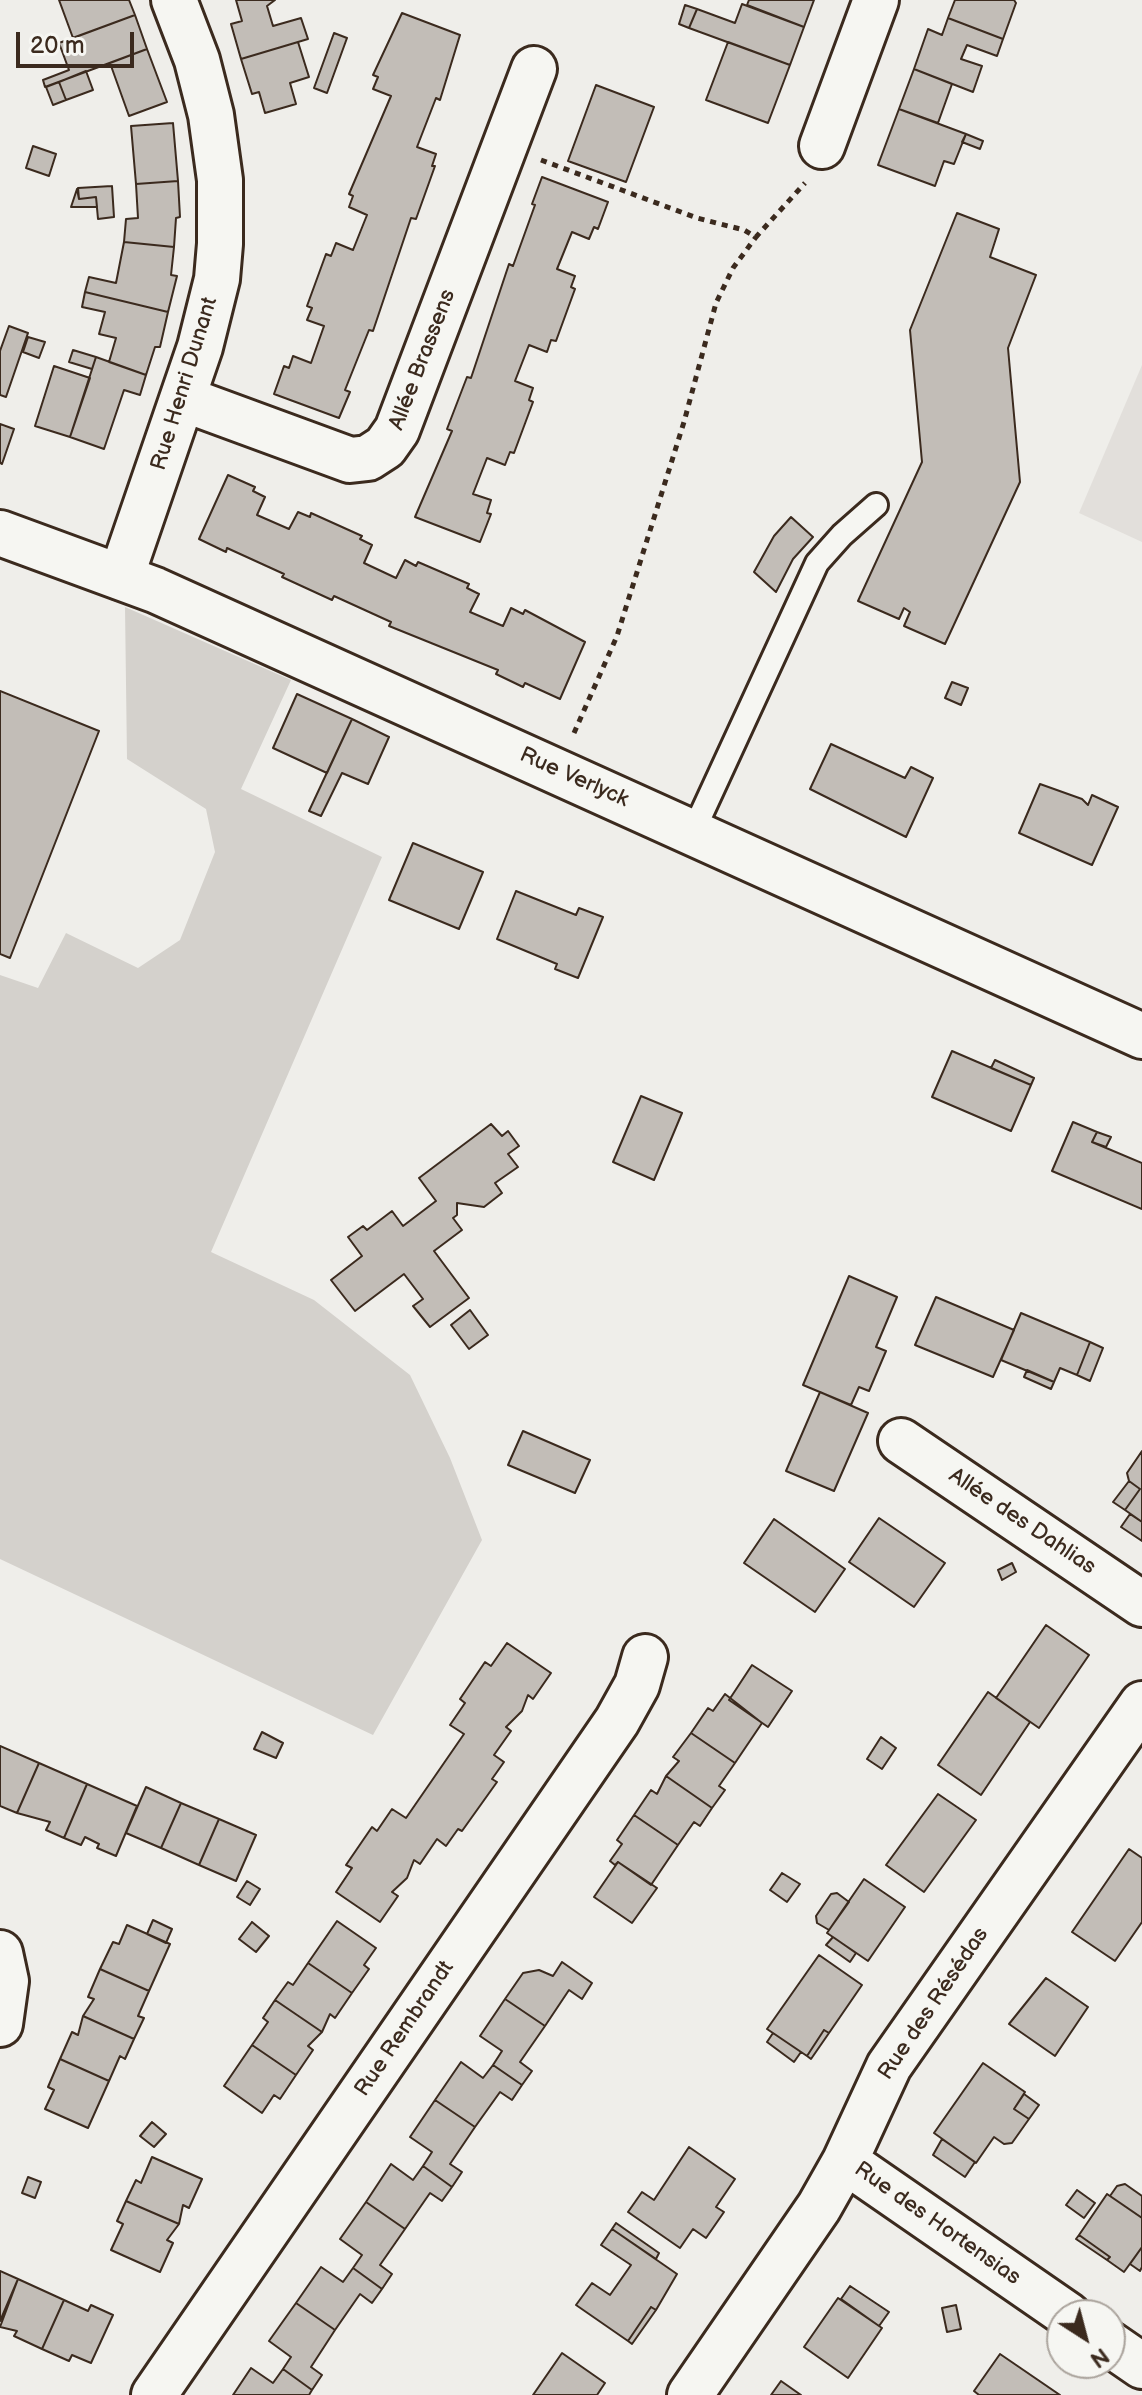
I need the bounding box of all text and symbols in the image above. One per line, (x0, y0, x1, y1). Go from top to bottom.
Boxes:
scale bar (20, 16, 138, 66)
text: 20 m (30, 31, 85, 60)
street label: Allée Brassens (384, 286, 462, 434)
street label: Rue Henri Dunant (146, 294, 224, 474)
street label: Rue Verlyck (515, 742, 633, 814)
street label: Allée des Dahlias (944, 1463, 1100, 1581)
street label: Rue des Résédas (873, 1923, 995, 2085)
street label: Rue Rembrandt (350, 1956, 460, 2102)
street label: Rue des Hortensias (849, 2157, 1025, 2291)
north arrow (1046, 2299, 1126, 2379)
text: N (1085, 2341, 1114, 2373)

